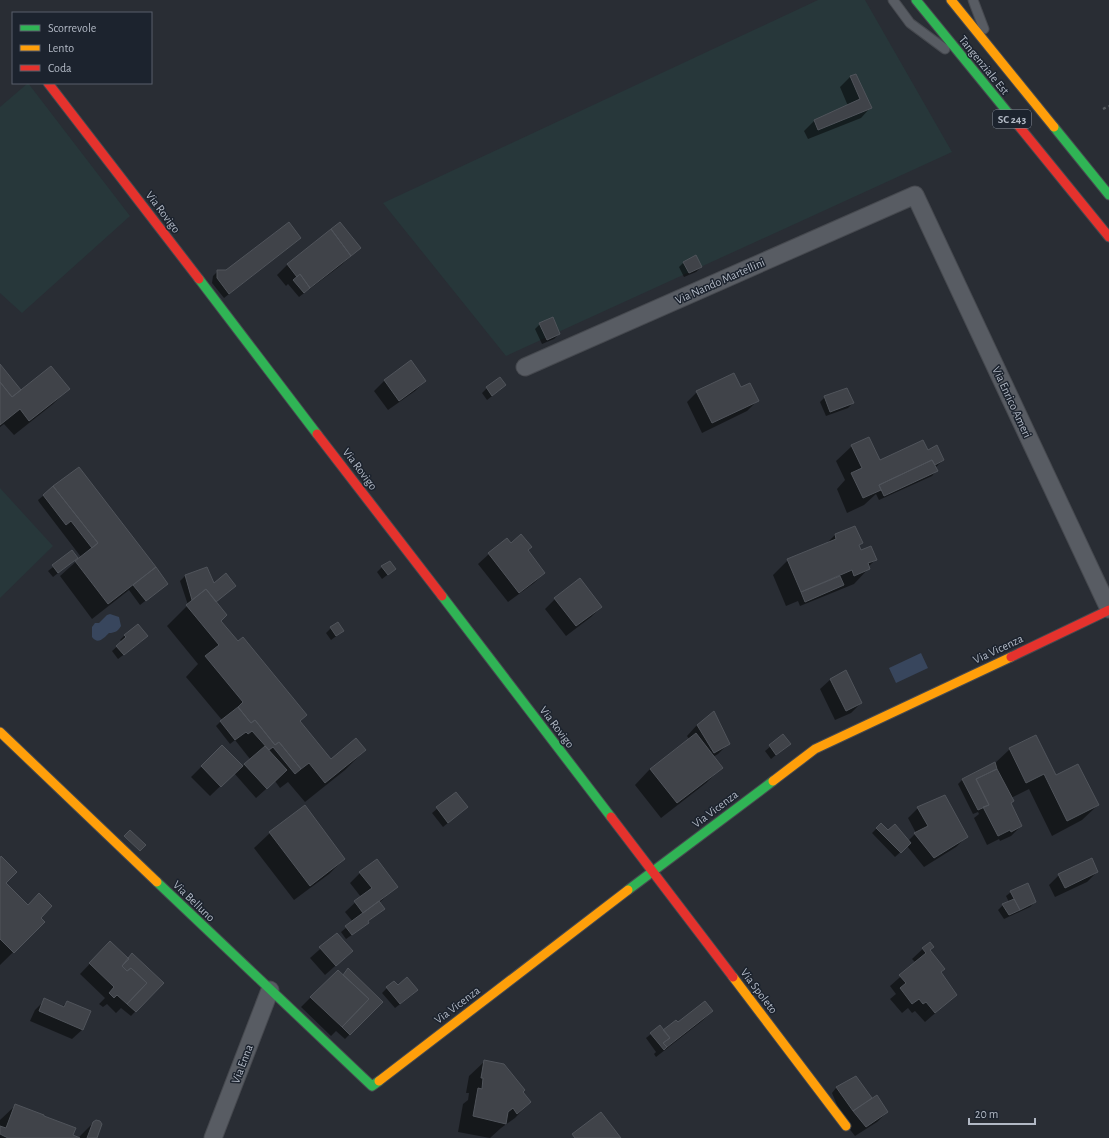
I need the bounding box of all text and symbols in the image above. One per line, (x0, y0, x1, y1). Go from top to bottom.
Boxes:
legend (12, 12, 152, 84)
text: Scorrevole (48, 22, 96, 34)
street label: Tangenziale Est (957, 33, 1011, 97)
text: Lento (48, 42, 74, 54)
text: Coda (48, 62, 72, 74)
road number: SC 243 (993, 110, 1031, 128)
street label: Via Rovigo (144, 189, 183, 235)
street label: Via Nando Martellini (673, 256, 767, 306)
street label: Via Enrico Ameri (990, 365, 1034, 439)
street label: Via Rovigo (341, 446, 380, 492)
street label: Via Vicenza (971, 632, 1025, 666)
street label: Via Rovigo (538, 704, 577, 750)
street label: Via Vicenza (690, 788, 740, 830)
street label: Via Belluno (171, 878, 217, 924)
street label: Via Spoleto (738, 966, 780, 1016)
street label: Via Vicenza (432, 984, 482, 1026)
street label: Via Enna (229, 1042, 255, 1085)
scale bar (969, 1100, 1035, 1126)
text: 20 m (975, 1108, 998, 1120)

